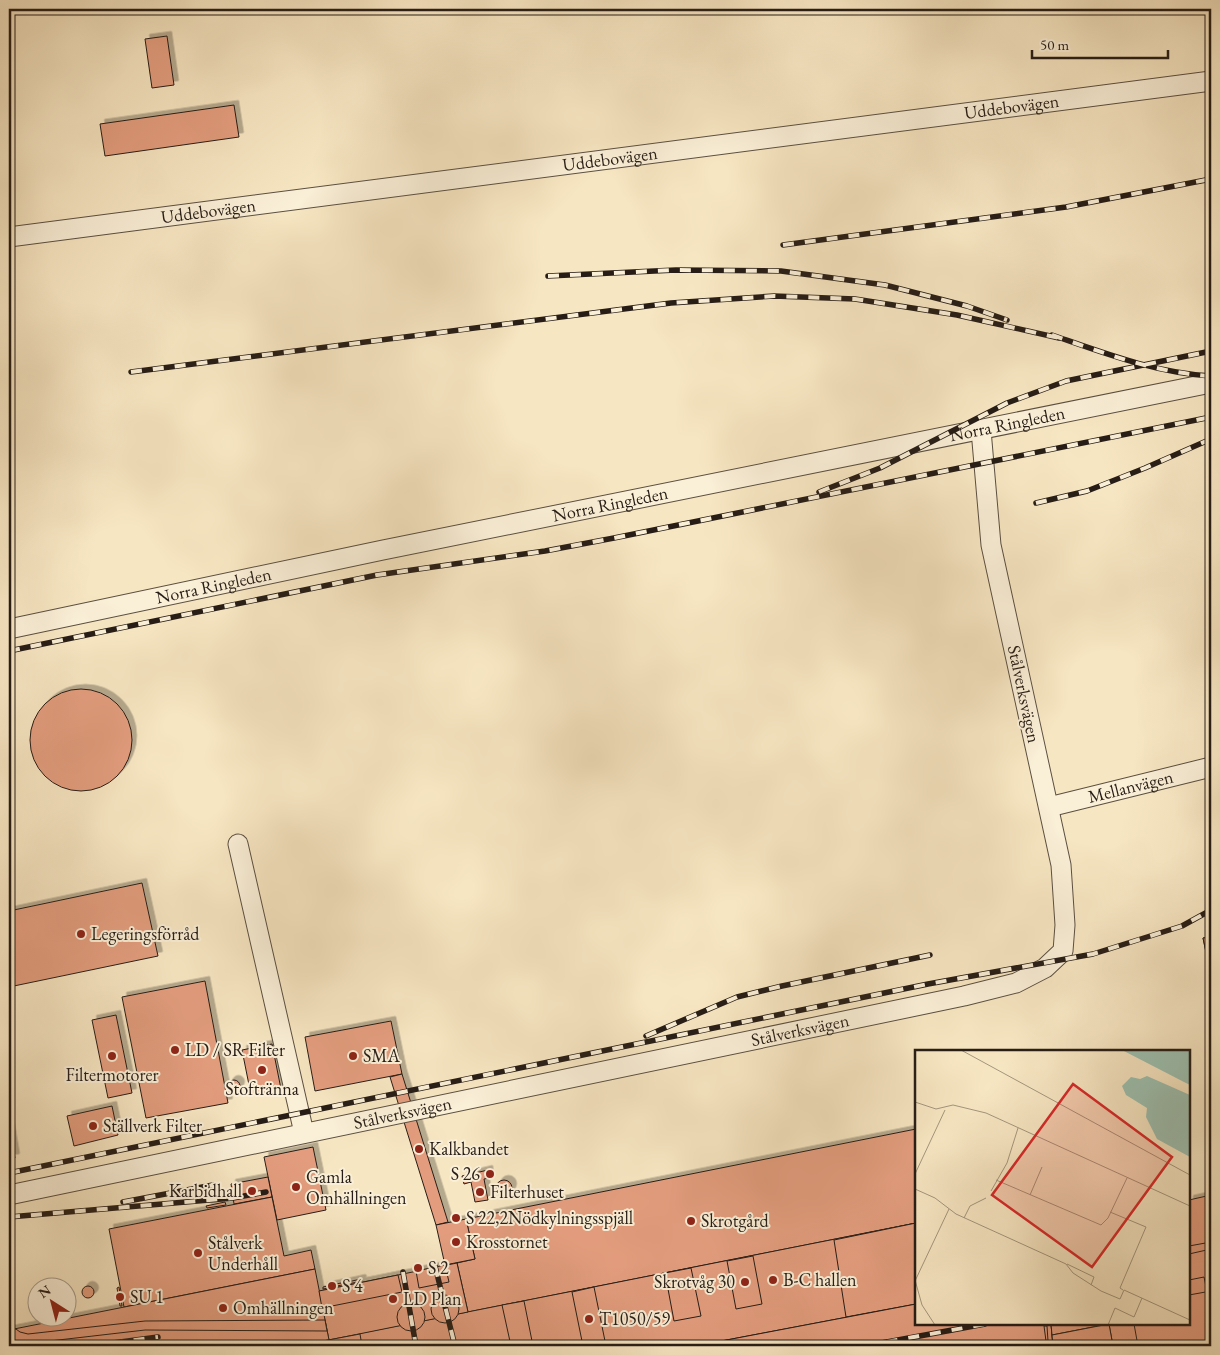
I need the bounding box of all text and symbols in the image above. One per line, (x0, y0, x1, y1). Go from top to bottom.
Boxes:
scale bar (1032, 28, 1169, 60)
text: 50 m (1040, 35, 1069, 54)
street label: Uddebovägen (963, 89, 1061, 124)
street label: Uddebovägen (561, 141, 659, 176)
street label: Uddebovägen (159, 193, 258, 228)
street label: Norra Ringleden (947, 401, 1067, 447)
street label: Norra Ringleden (550, 481, 670, 527)
street label: Norra Ringleden (154, 562, 274, 609)
street label: Stålverksvägen (1003, 643, 1046, 745)
street label: Mellanvägen (1085, 765, 1176, 808)
place label: Legeringsförråd (91, 922, 200, 945)
marker: Legeringsförråd (75, 928, 87, 940)
street label: Stålverksvägen (749, 1008, 851, 1051)
place label: LD / SR Filter (185, 1038, 285, 1061)
marker: LD / SR Filter (169, 1044, 181, 1056)
place label: SMA (363, 1044, 401, 1067)
marker: Filtermotorer (106, 1050, 118, 1062)
marker: SMA (347, 1050, 359, 1062)
inset map (915, 1050, 1190, 1325)
place label: Filtermotorer (65, 1063, 159, 1086)
marker: Stoftränna (256, 1064, 268, 1076)
place label: Stoftränna (225, 1077, 300, 1100)
street label: Stålverksvägen (351, 1091, 454, 1134)
place label: Ställverk Filter (103, 1114, 202, 1137)
marker: Ställverk Filter (87, 1120, 99, 1132)
place label: Kalkbandet (429, 1137, 509, 1160)
marker: Kalkbandet (413, 1143, 425, 1155)
place label: S 26 (451, 1162, 480, 1185)
place label: Gamla Omhällningen (306, 1165, 407, 1209)
marker: S 26 (484, 1168, 496, 1180)
place label: Karbidhall (169, 1179, 242, 1202)
place label: Filterhuset (490, 1180, 564, 1203)
marker: Gamla Omhällningen (290, 1181, 302, 1193)
marker: Karbidhall (246, 1185, 258, 1197)
marker: Filterhuset (474, 1186, 486, 1198)
place label: S 22,2Nödkylningsspjäll (466, 1206, 633, 1229)
place label: Skrotgård (701, 1209, 769, 1232)
marker: S 22,2Nödkylningsspjäll (450, 1212, 462, 1224)
marker: Skrotgård (685, 1215, 697, 1227)
place label: Krosstornet (466, 1230, 548, 1253)
place label: Stålverk Underhåll (208, 1231, 278, 1275)
marker: Krosstornet (450, 1236, 462, 1248)
marker: Stålverk Underhåll (192, 1247, 204, 1259)
place label: S 2 (428, 1256, 449, 1279)
marker: S 2 (412, 1262, 424, 1274)
place label: B-C hallen (783, 1268, 857, 1291)
place label: Skrotvåg 30 (654, 1270, 735, 1293)
place label: S 4 (342, 1274, 363, 1297)
marker: B-C hallen (767, 1274, 779, 1286)
marker: Skrotvåg 30 (739, 1276, 751, 1288)
north arrow (28, 1278, 78, 1328)
text: N (34, 1280, 55, 1302)
marker: S 4 (326, 1280, 338, 1292)
place label: SU 1 (130, 1285, 164, 1308)
place label: LD Plan (403, 1287, 462, 1310)
marker: SU 1 (114, 1291, 126, 1303)
marker: LD Plan (387, 1293, 399, 1305)
place label: Omhällningen (233, 1296, 334, 1319)
marker: Omhällningen (217, 1302, 229, 1314)
place label: T1050/59 (599, 1307, 670, 1330)
marker: T1050/59 (583, 1313, 595, 1325)

